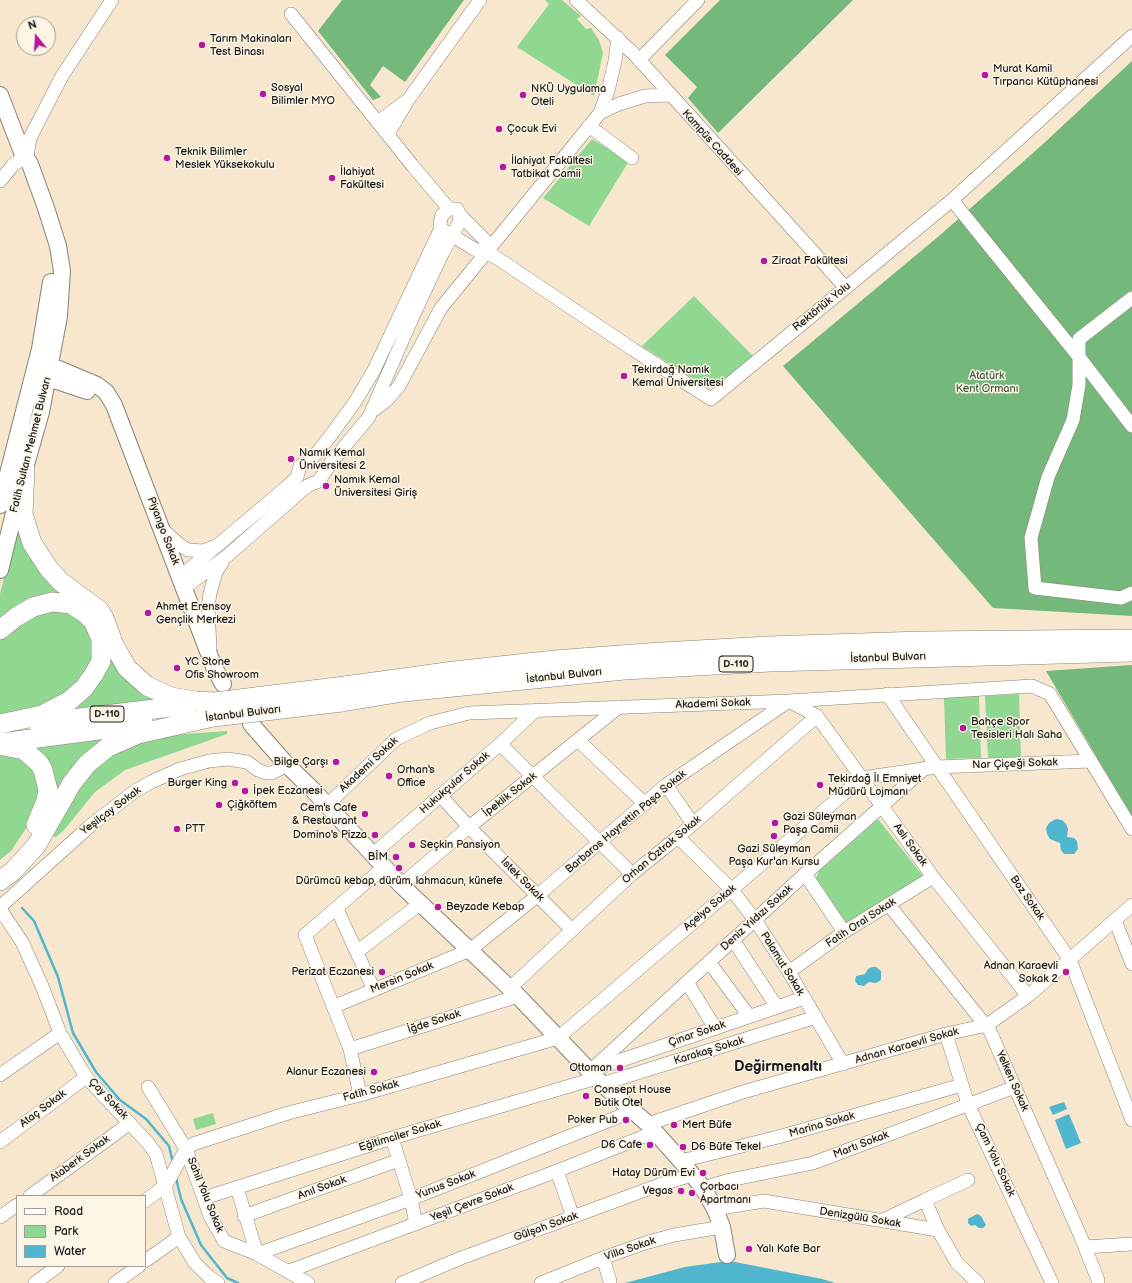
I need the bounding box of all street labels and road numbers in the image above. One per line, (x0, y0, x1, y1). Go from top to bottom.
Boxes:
street label: Kampüs Caddesi (679, 107, 745, 179)
street label: Rektörlük Yolu (790, 280, 854, 334)
street label: Fatih Sultan Mehmet Bulvarı (8, 376, 54, 514)
street label: Piyango Sokak (144, 495, 182, 567)
street label: İstanbul Bulvarı (850, 650, 926, 666)
road number: D-110 (719, 656, 753, 672)
street label: İstanbul Bulvarı (526, 665, 602, 687)
street label: Akademi Sokak (675, 696, 751, 712)
street label: İstanbul Bulvarı (205, 703, 281, 725)
road number: D-110 (90, 706, 124, 722)
street label: Akademi Sokak (337, 734, 401, 796)
street label: Hukukçular Sokak (417, 749, 493, 817)
street label: Nar Çiçeği Sokak (972, 756, 1058, 772)
street label: Barbaros Hayrettin Paşa Sokak (563, 768, 689, 876)
street label: İpeklik Sokak (480, 770, 540, 820)
street label: Yeşilçay Sokak (78, 784, 144, 838)
street label: Orhan Öztrak Sokak (620, 813, 704, 887)
street label: Aslı Sokak (890, 821, 930, 869)
street label: İstek Sokak (497, 855, 547, 905)
street label: Boz Sokak (1007, 873, 1047, 923)
street label: Açelya Sokak (681, 882, 739, 934)
street label: Deniz Yıldızı Sokak (718, 882, 796, 954)
street label: Fatih Oral Sokak (823, 895, 899, 951)
street label: Palamut Sokak (757, 930, 807, 998)
street label: Mersin Sokak (369, 959, 435, 997)
street label: İğde Sokak (406, 1007, 462, 1037)
street label: Çınar Sokak (667, 1018, 727, 1050)
street label: Adnan Karaevli Sokak (854, 1025, 960, 1067)
street label: Karakaş Sokak (672, 1034, 746, 1068)
street label: Yelken Sokak (993, 1049, 1031, 1113)
street label: Çay Sokak (86, 1076, 130, 1122)
street label: Fatih Sokak (342, 1077, 400, 1105)
street label: Ataç Sokak (17, 1087, 69, 1131)
street label: Marina Sokak (788, 1109, 856, 1141)
street label: Eğitimciler Sokak (357, 1117, 443, 1155)
street label: Çam Yolu Sokak (972, 1121, 1018, 1199)
street label: Martı Sokak (831, 1128, 891, 1162)
street label: Ataberk Sokak (47, 1133, 113, 1185)
street label: Sahil Yolu Sokak (184, 1155, 226, 1235)
street label: Yunus Sokak (415, 1168, 477, 1202)
street label: Anıl Sokak (296, 1173, 348, 1203)
street label: Yeşil Çevre Sokak (429, 1181, 515, 1225)
street label: Denizgülü Sokak (818, 1205, 902, 1231)
street label: Gülşah Sokak (512, 1209, 580, 1245)
street label: Villa Sokak (603, 1234, 657, 1264)

